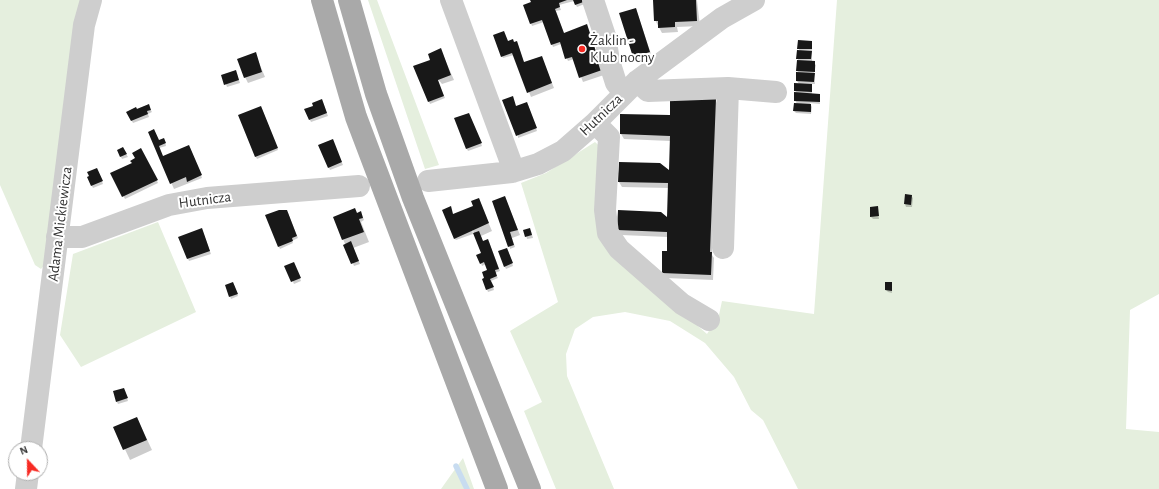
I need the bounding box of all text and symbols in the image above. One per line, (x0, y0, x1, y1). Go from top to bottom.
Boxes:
place label: Żaklin - Klub nocny (590, 31, 654, 66)
marker: Żaklin - Klub nocny (577, 44, 587, 54)
street label: Hutnicza (576, 90, 626, 140)
street label: Adama Mickiewicza (44, 166, 76, 282)
street label: Hutnicza (178, 188, 232, 212)
north arrow (8, 441, 48, 481)
text: N (18, 444, 29, 457)

